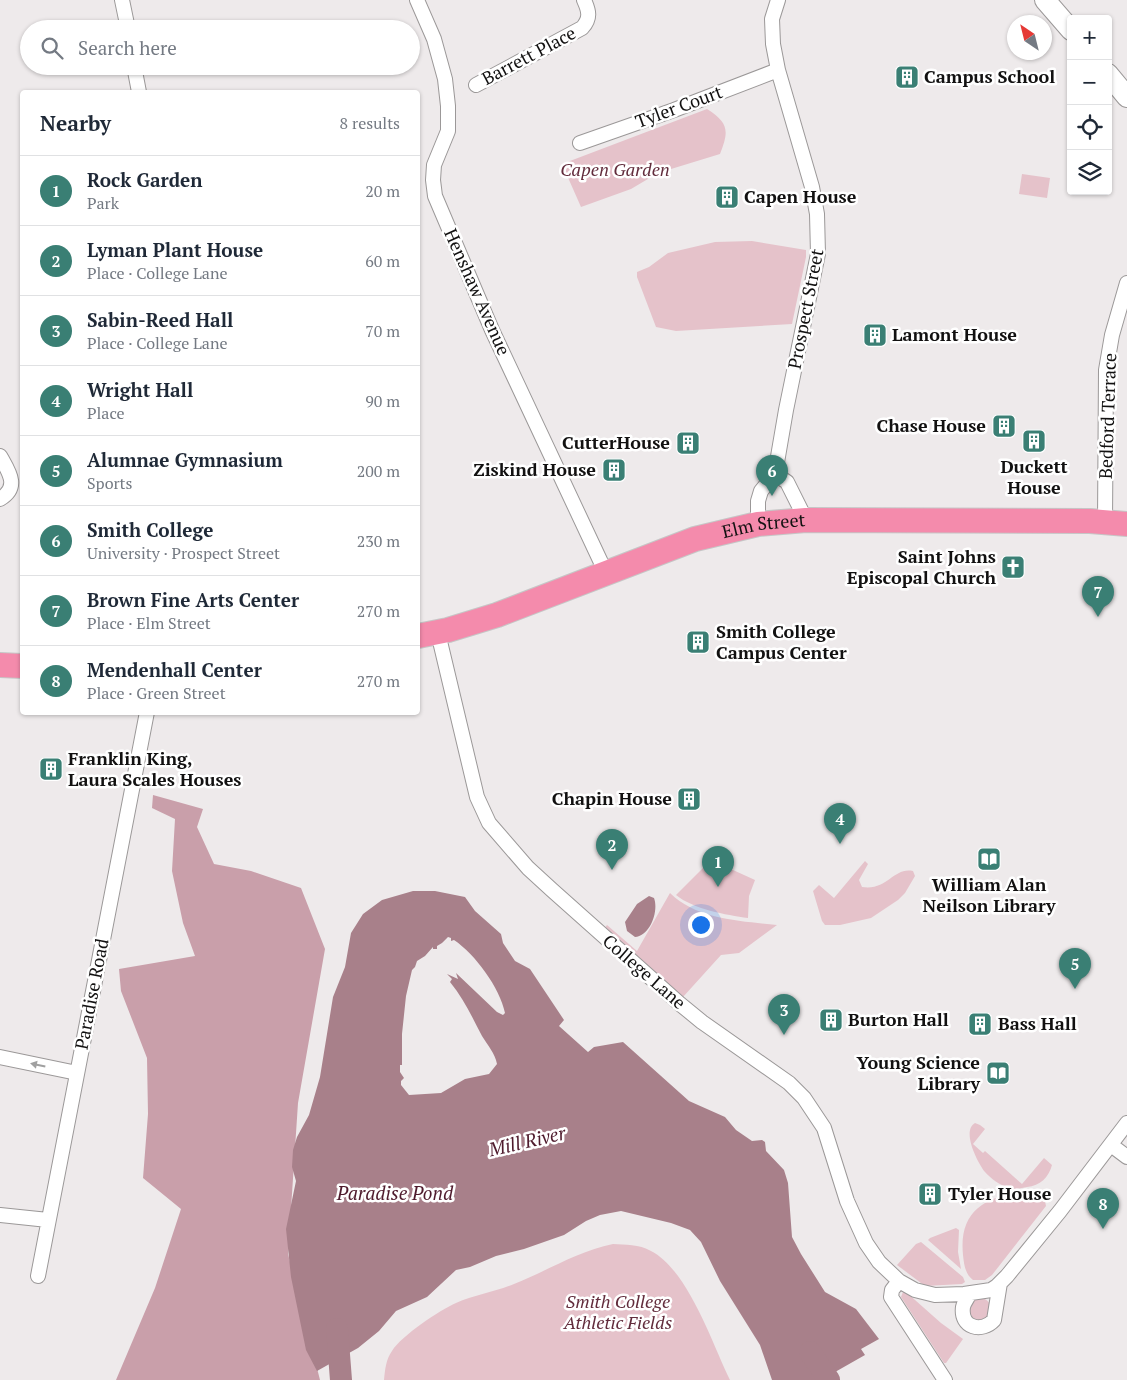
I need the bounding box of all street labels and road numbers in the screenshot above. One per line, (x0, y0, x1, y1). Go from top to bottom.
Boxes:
street label: Barrett Place (477, 20, 580, 90)
street label: Tyler Court (632, 79, 726, 133)
street label: Henshaw Avenue (439, 224, 517, 359)
street label: Prospect Street (782, 246, 829, 371)
street label: Bedford Terrace (1093, 352, 1121, 479)
street label: Elm Street (719, 507, 806, 543)
street label: College Lane (598, 929, 691, 1014)
street label: Paradise Road (68, 936, 114, 1051)

